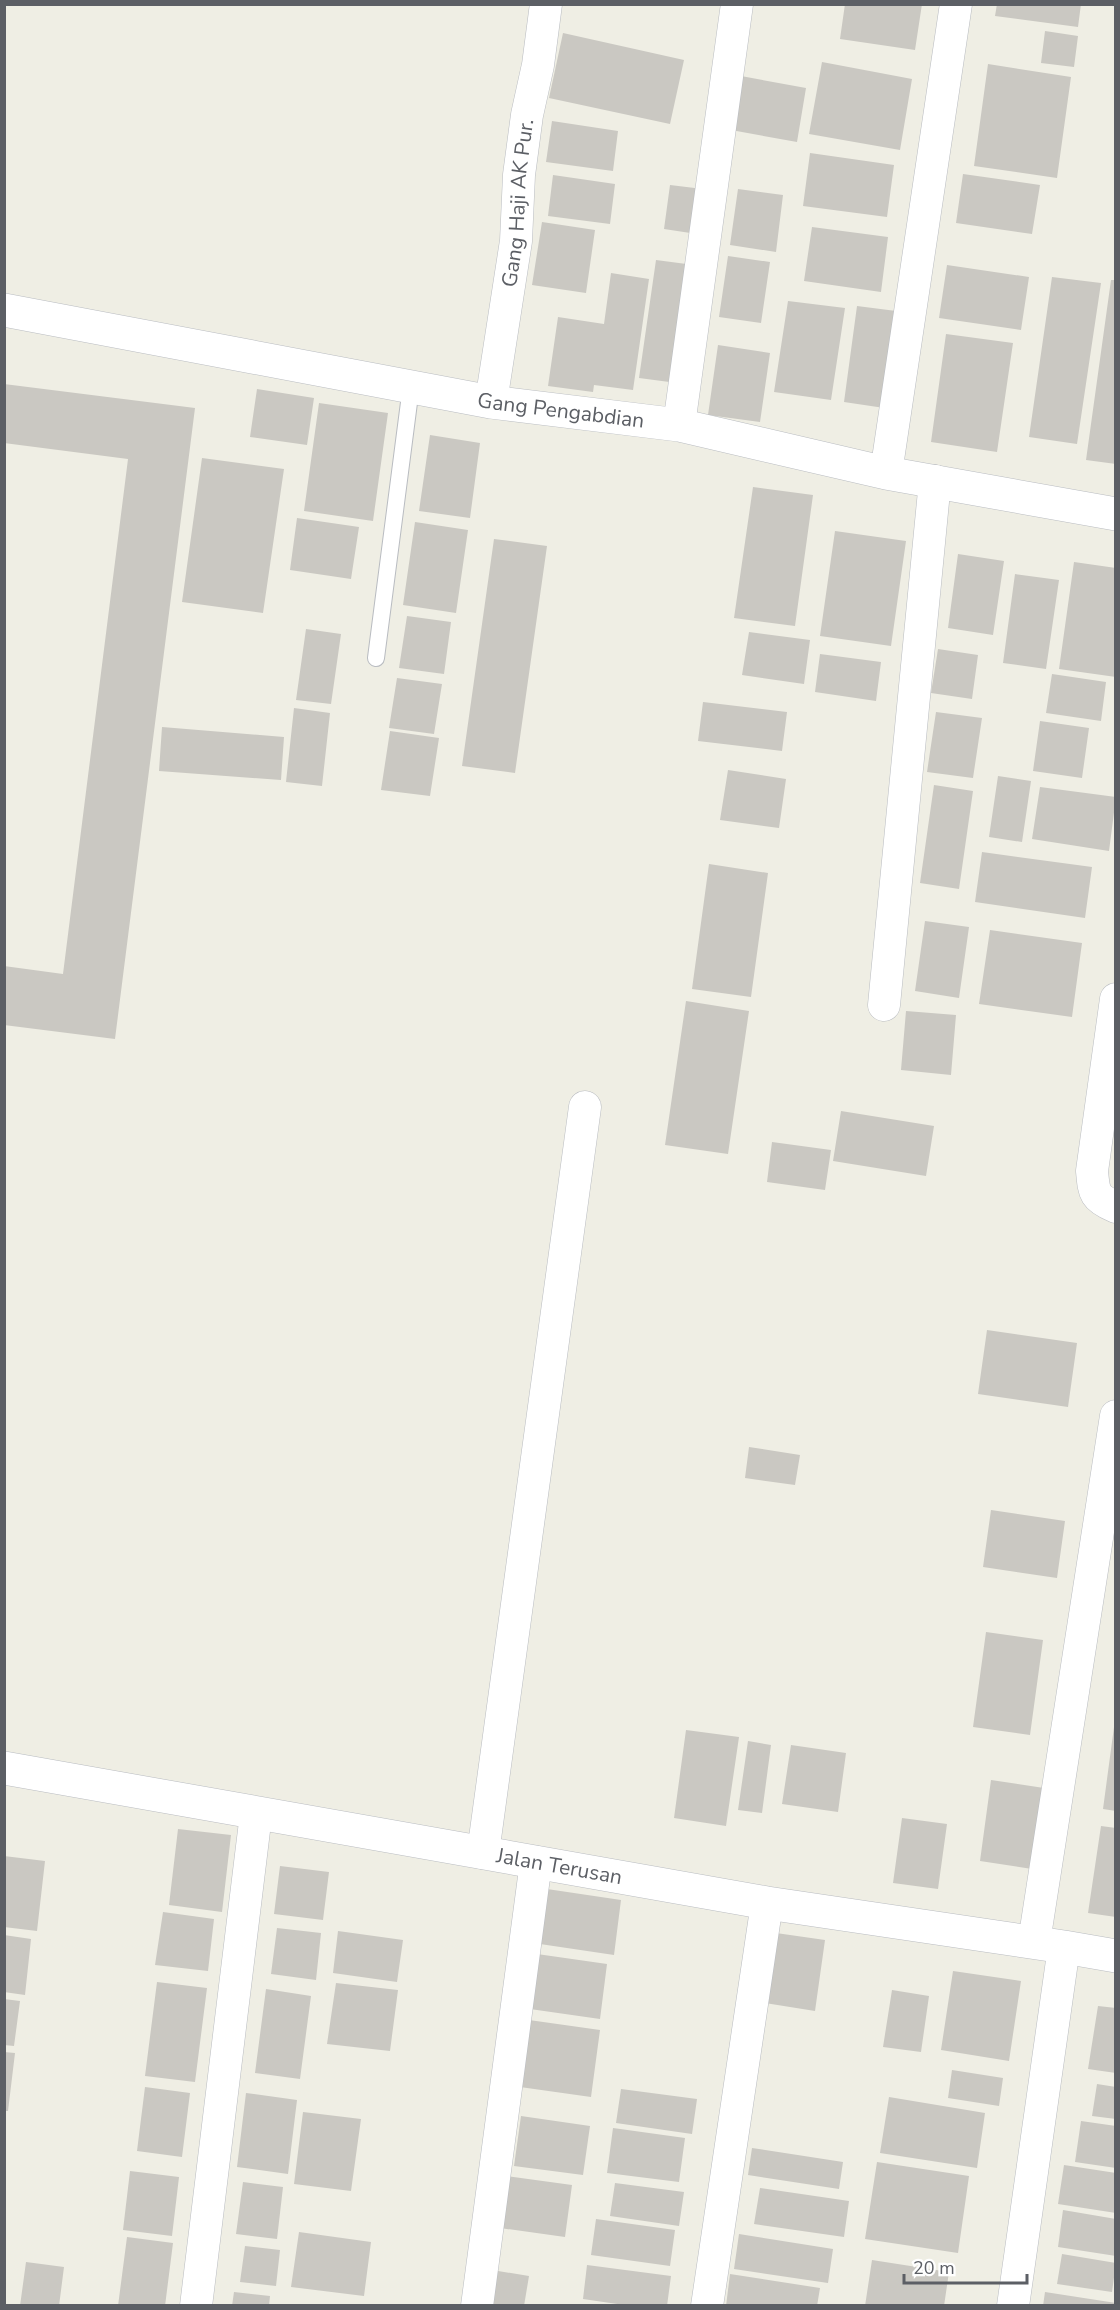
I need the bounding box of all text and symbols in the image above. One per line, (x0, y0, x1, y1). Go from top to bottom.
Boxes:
street label: Gang Haji AK Pur. (495, 117, 540, 289)
street label: Gang Pengabdian (475, 386, 646, 435)
street label: Jalan Terusan (493, 1841, 625, 1891)
scale bar (904, 2247, 1027, 2285)
text: 20 m (913, 2256, 955, 2280)

